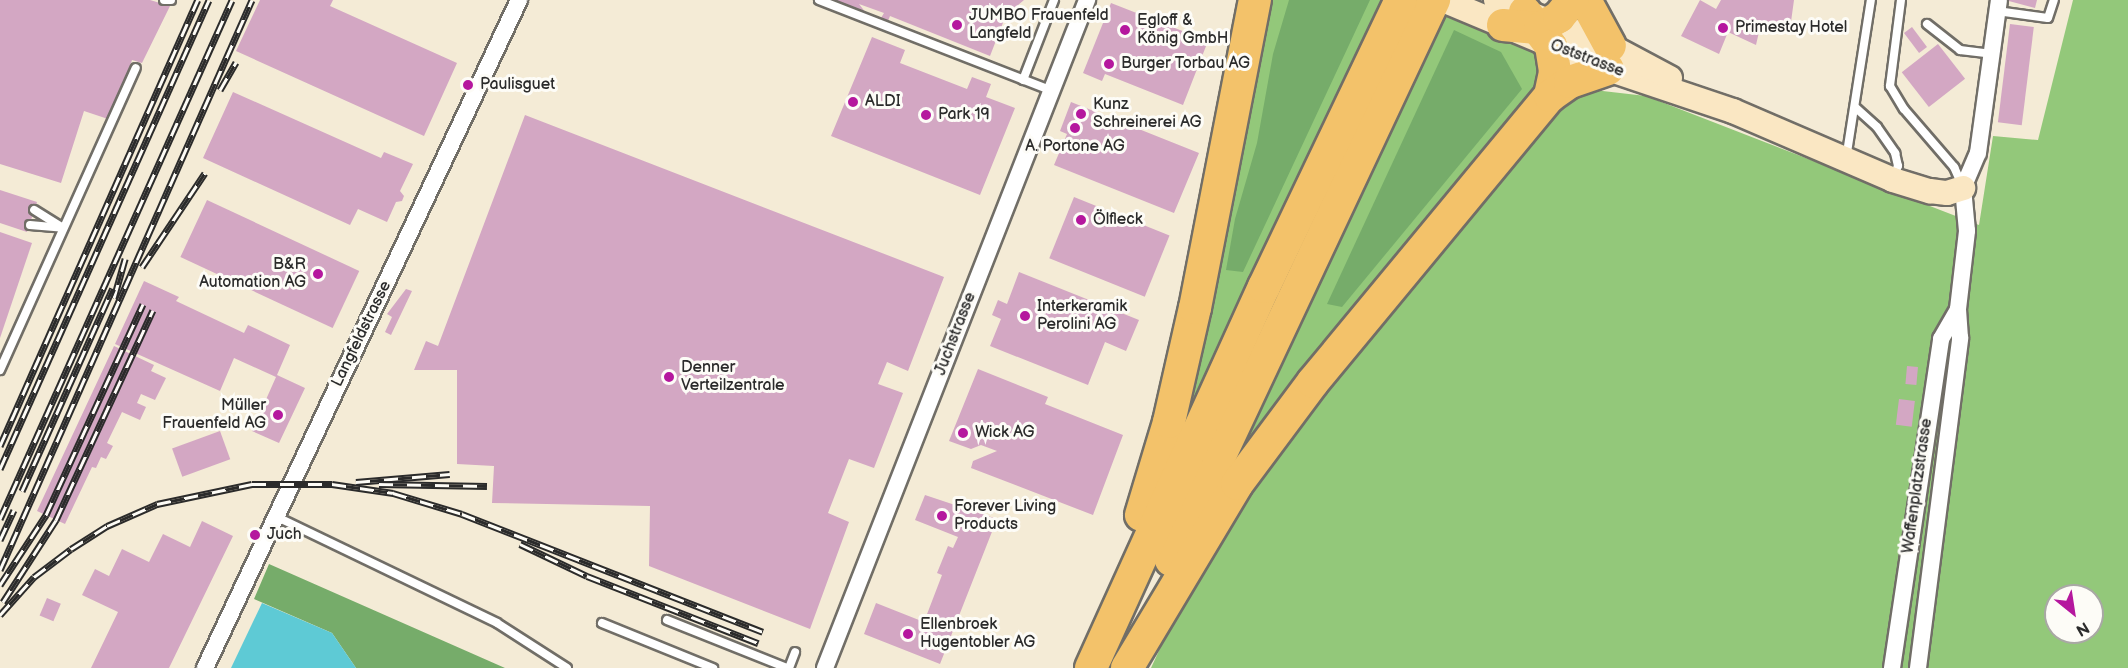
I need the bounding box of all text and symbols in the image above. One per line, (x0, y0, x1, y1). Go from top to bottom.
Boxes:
place label: JUMBO Frauenfeld Langfeld (969, 6, 1109, 44)
place label: Egloff & König GmbH (1137, 11, 1229, 49)
marker: JUMBO Frauenfeld Langfeld (950, 18, 964, 32)
place label: Primestay Hotel (1735, 18, 1848, 38)
marker: Primestay Hotel (1716, 21, 1730, 35)
marker: Egloff & König GmbH (1118, 23, 1132, 37)
street label: Oststrasse (1547, 36, 1627, 82)
place label: Burger Torbau AG (1121, 54, 1251, 74)
marker: Burger Torbau AG (1102, 57, 1116, 71)
place label: Paulisguet (480, 75, 555, 95)
marker: Paulisguet (461, 78, 475, 92)
place label: ALDI (865, 92, 901, 112)
marker: ALDI (846, 95, 860, 109)
place label: Kunz Schreinerei AG (1093, 95, 1202, 133)
place label: Park 19 (938, 105, 990, 125)
marker: Kunz Schreinerei AG (1074, 107, 1088, 121)
marker: Park 19 (919, 108, 933, 122)
marker: A. Portone AG (1068, 121, 1082, 135)
place label: A. Portone AG (1025, 137, 1125, 157)
place label: Ölfleck (1093, 210, 1143, 230)
marker: Ölfleck (1074, 213, 1088, 227)
place label: B&R Automation AG (199, 255, 306, 293)
marker: B&R Automation AG (311, 267, 325, 281)
street label: Langfeldstrasse (328, 278, 396, 390)
street label: Juchstrasse (931, 290, 981, 378)
place label: Interkeramik Perolini AG (1037, 297, 1127, 335)
marker: Interkeramik Perolini AG (1018, 309, 1032, 323)
place label: Denner Verteilzentrale (681, 358, 785, 396)
marker: Denner Verteilzentrale (662, 370, 676, 384)
place label: Müller Frauenfeld AG (162, 396, 266, 434)
marker: Müller Frauenfeld AG (271, 408, 285, 422)
street label: Waffenplatzstrasse (1899, 417, 1937, 555)
place label: Wick AG (975, 423, 1035, 443)
marker: Wick AG (956, 426, 970, 440)
place label: Forever Living Products (954, 497, 1056, 535)
marker: Forever Living Products (935, 509, 949, 523)
place label: Juch (267, 525, 302, 545)
marker: Juch (248, 528, 262, 542)
north arrow (2044, 584, 2104, 644)
place label: Ellenbroek Hugentobler AG (920, 615, 1035, 653)
text: N (2072, 617, 2092, 640)
marker: Ellenbroek Hugentobler AG (901, 627, 915, 641)

